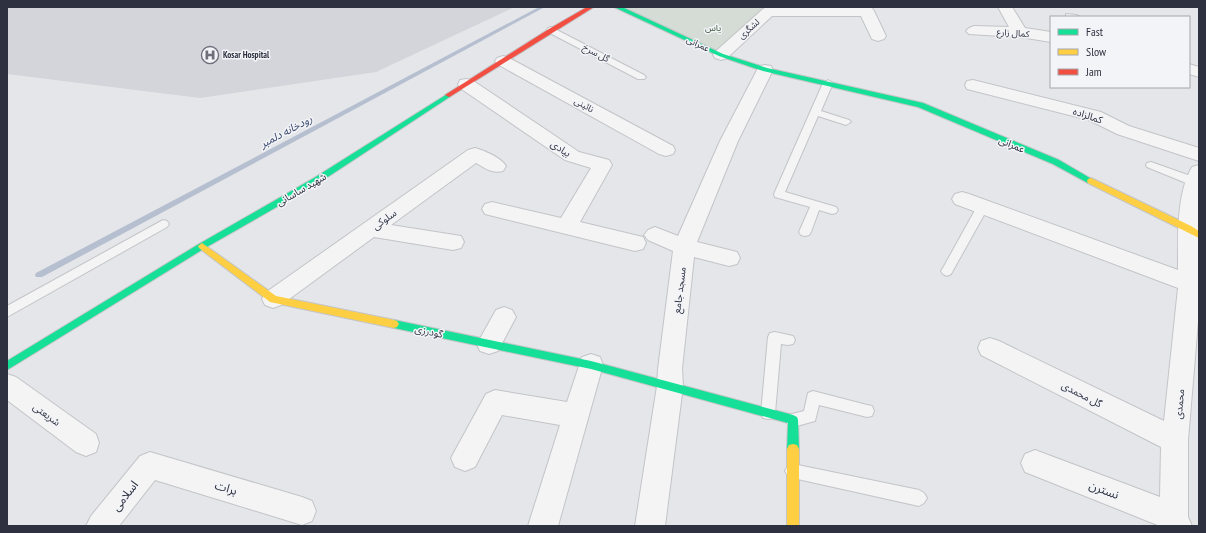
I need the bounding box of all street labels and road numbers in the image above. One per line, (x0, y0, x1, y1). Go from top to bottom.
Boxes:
street label: لشگری (736, 16, 762, 42)
street label: کمال زارع (996, 26, 1030, 41)
street label: عمرانی (684, 33, 712, 55)
street label: گل سرخ (580, 41, 612, 66)
street label: نائینی (573, 95, 596, 114)
street label: کمالزاده (1071, 105, 1105, 127)
street label: عمرانی (997, 133, 1027, 156)
street label: بیادی (548, 137, 574, 160)
street label: شهید ساسانی (274, 170, 329, 209)
street label: سلوکی (370, 206, 399, 233)
street label: مسجد جامع (670, 266, 690, 314)
street label: گودرزی (414, 322, 445, 341)
street label: گل محمدی (1059, 379, 1105, 411)
street label: محمدی (1172, 388, 1187, 420)
street label: شریعتی (30, 400, 63, 429)
street label: اسلامی (108, 477, 141, 514)
street label: برات (213, 477, 239, 498)
street label: نسترن (1087, 477, 1121, 502)

